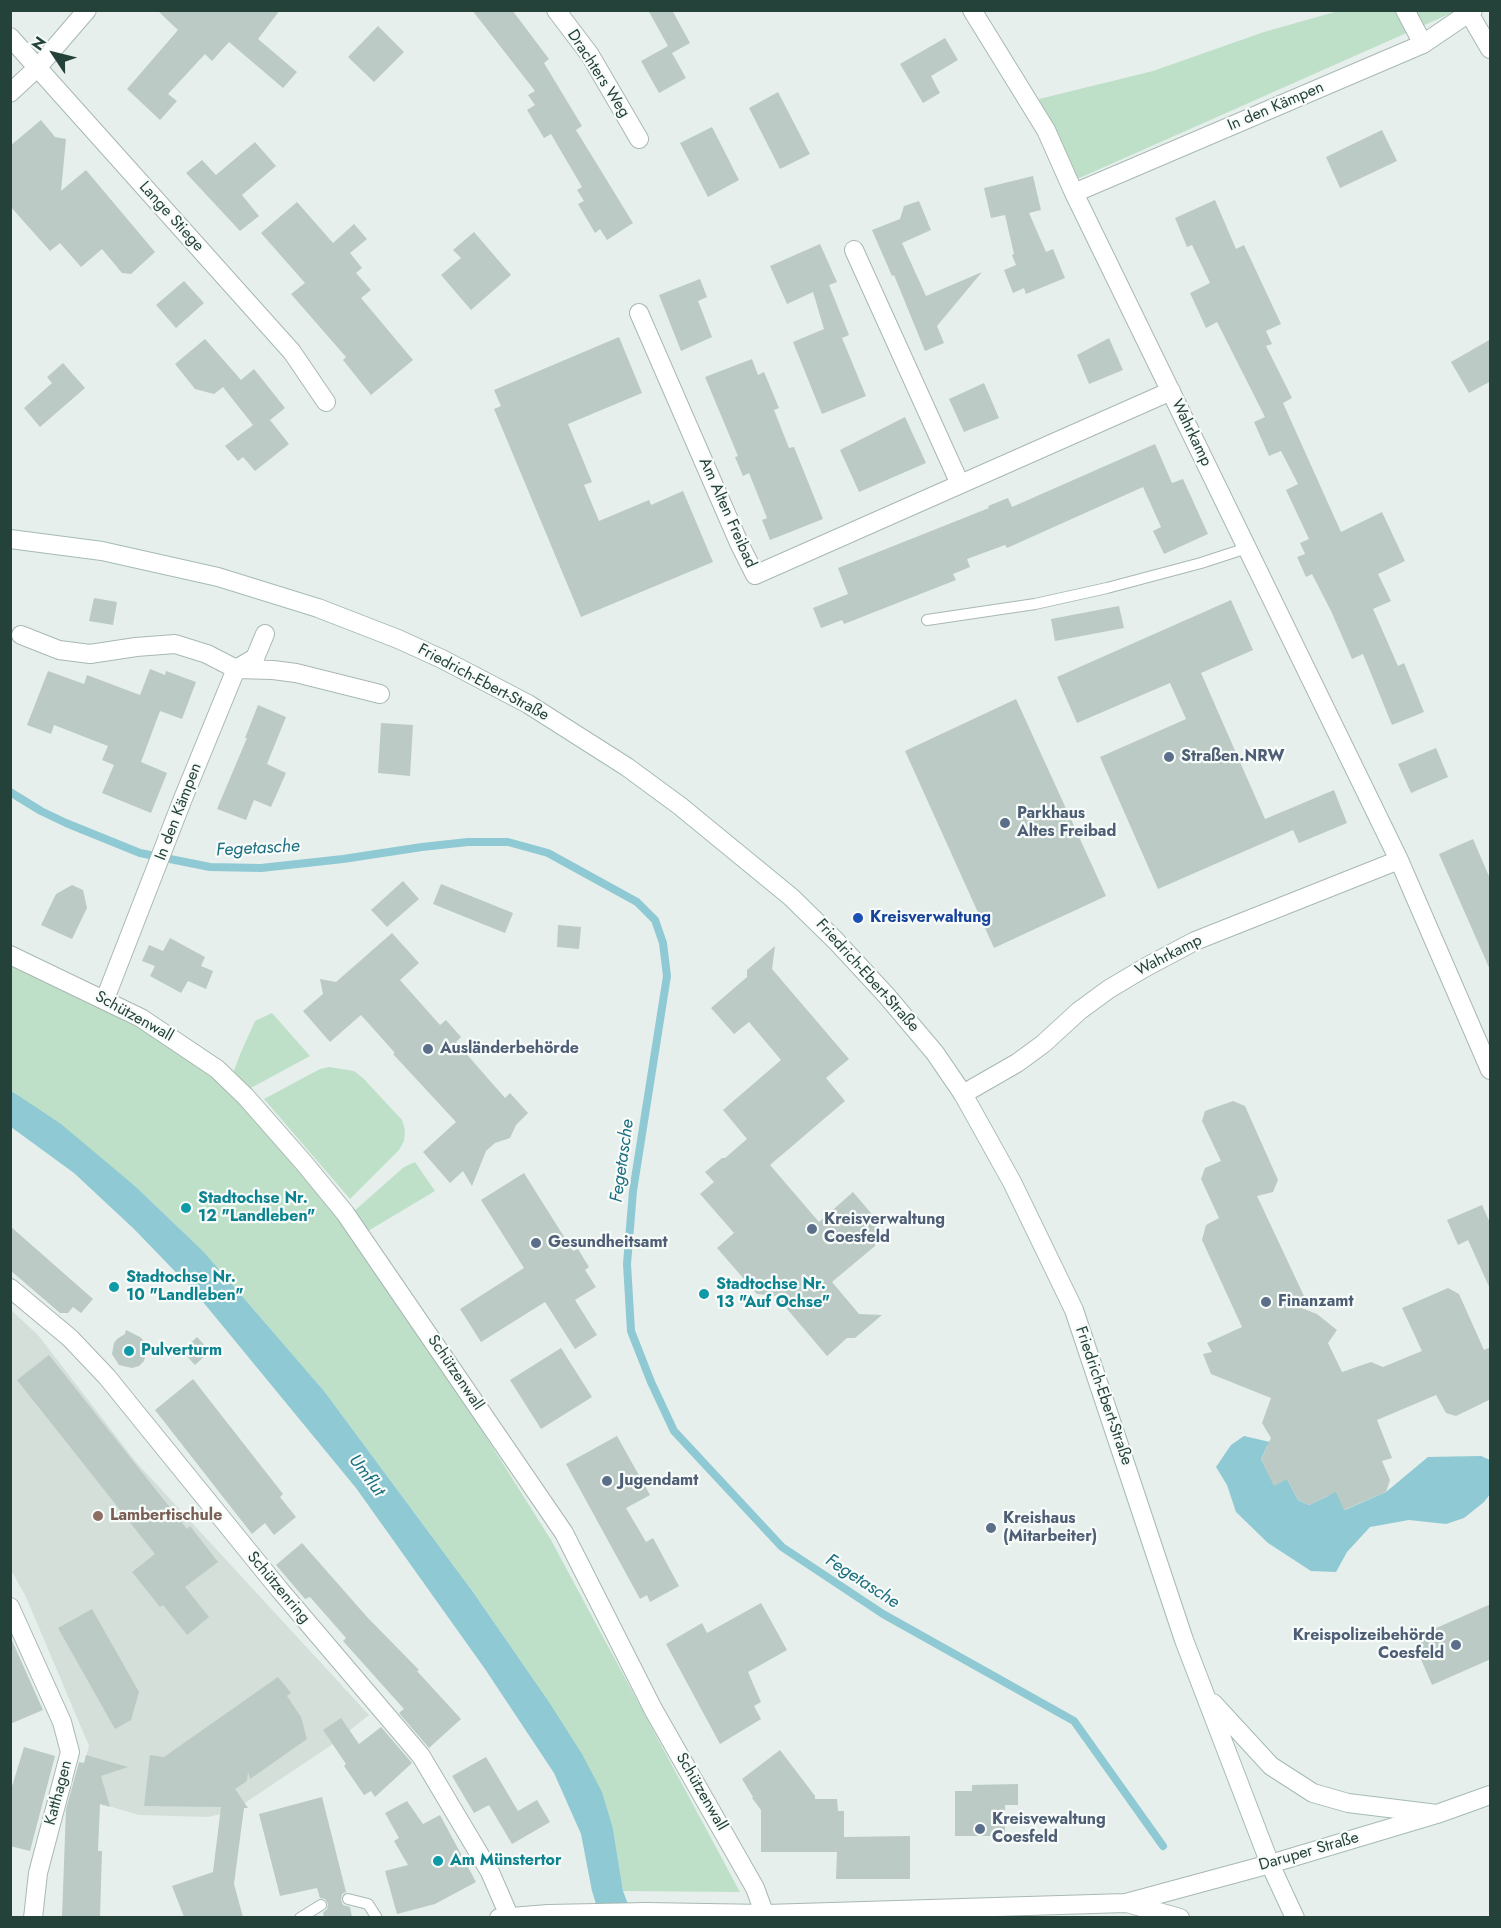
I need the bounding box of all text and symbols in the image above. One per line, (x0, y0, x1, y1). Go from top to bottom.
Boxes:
north arrow (24, 24, 84, 84)
street label: Drachters Weg (562, 26, 634, 122)
text: N (26, 32, 52, 55)
street label: In den Kämpen (1225, 78, 1327, 136)
street label: Lange Stiege (134, 178, 208, 256)
street label: Wahrkamp (1167, 396, 1215, 470)
street label: Am Alten Freibad (694, 455, 760, 571)
street label: Friedrich-Ebert-Straße (414, 640, 552, 726)
place label: Straßen.NRW (1181, 747, 1285, 767)
marker: Straßen.NRW (1162, 750, 1176, 764)
street label: In den Kämpen (152, 761, 206, 863)
place label: Parkhaus Altes Freibad (1017, 804, 1116, 842)
marker: Parkhaus Altes Freibad (998, 816, 1012, 830)
water label: Fegetasche (216, 836, 300, 862)
place label: Kreisverwaltung (870, 908, 991, 928)
marker: Kreisverwaltung (851, 911, 865, 925)
street label: Friedrich-Ebert-Straße (811, 915, 923, 1037)
street label: Wahrkamp (1132, 931, 1206, 981)
street label: Schützenwall (91, 988, 177, 1046)
place label: Ausländerbehörde (440, 1039, 579, 1059)
marker: Ausländerbehörde (421, 1042, 435, 1056)
water label: Fegetasche (606, 1118, 640, 1204)
place label: Stadtochse Nr. 12 "Landleben" (198, 1189, 315, 1227)
marker: Stadtochse Nr. 12 "Landleben" (179, 1201, 193, 1215)
place label: Kreisverwaltung Coesfeld (824, 1210, 945, 1248)
marker: Kreisverwaltung Coesfeld (805, 1222, 819, 1236)
place label: Gesundheitsamt (548, 1233, 668, 1253)
marker: Gesundheitsamt (529, 1236, 543, 1250)
place label: Stadtochse Nr. 10 "Landleben" (126, 1268, 244, 1306)
place label: Stadtochse Nr. 13 "Auf Ochse" (716, 1275, 830, 1313)
marker: Stadtochse Nr. 10 "Landleben" (107, 1280, 121, 1294)
marker: Stadtochse Nr. 13 "Auf Ochse" (697, 1287, 711, 1301)
place label: Finanzamt (1278, 1292, 1353, 1312)
marker: Finanzamt (1259, 1295, 1273, 1309)
street label: Friedrich-Ebert-Straße (1070, 1324, 1136, 1468)
street label: Schützenwall (423, 1332, 487, 1414)
place label: Pulverturm (141, 1341, 222, 1361)
marker: Pulverturm (122, 1344, 136, 1358)
water label: Umflut (343, 1451, 389, 1501)
place label: Jugendamt (619, 1471, 698, 1491)
marker: Jugendamt (600, 1474, 614, 1488)
place label: Lambertischule (110, 1506, 222, 1526)
marker: Lambertischule (91, 1509, 105, 1523)
place label: Kreishaus (Mitarbeiter) (1003, 1509, 1097, 1547)
marker: Kreishaus (Mitarbeiter) (984, 1521, 998, 1535)
street label: Schützenring (242, 1548, 314, 1628)
water label: Fegetasche (821, 1550, 903, 1614)
place label: Kreispolizeibehörde Coesfeld (1293, 1626, 1444, 1664)
marker: Kreispolizeibehörde Coesfeld (1449, 1638, 1463, 1652)
street label: Schützenwall (671, 1750, 731, 1834)
street label: Katthagen (41, 1759, 77, 1827)
place label: Kreisvewaltung Coesfeld (992, 1810, 1106, 1848)
marker: Kreisvewaltung Coesfeld (973, 1822, 987, 1836)
street label: Daruper Straße (1257, 1829, 1361, 1875)
place label: Am Münstertor (450, 1851, 562, 1871)
marker: Am Münstertor (431, 1854, 445, 1868)

